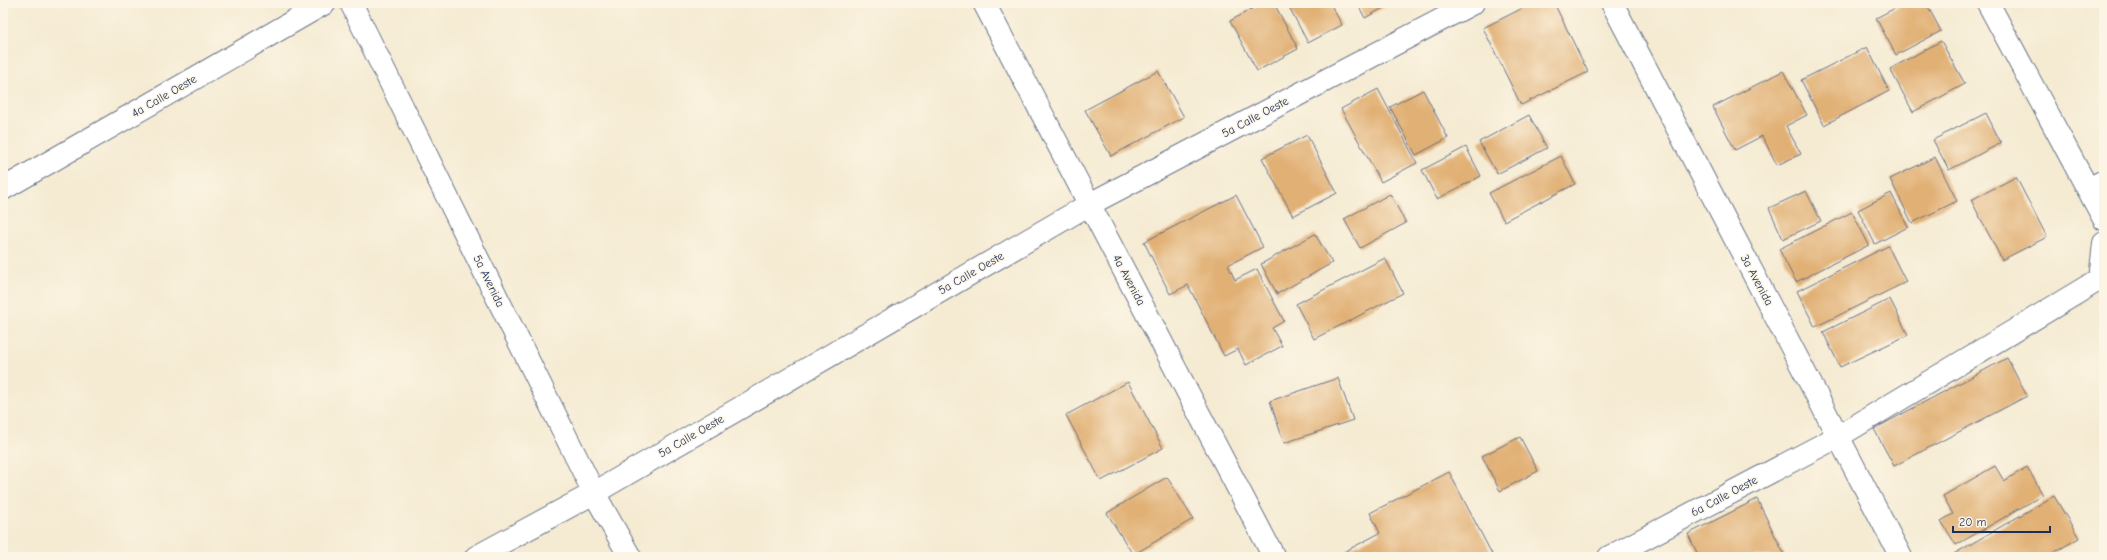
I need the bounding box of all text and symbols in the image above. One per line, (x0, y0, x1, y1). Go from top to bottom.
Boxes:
street label: 4a Calle Oeste (129, 72, 199, 120)
street label: 5a Calle Oeste (1219, 94, 1291, 140)
street label: 5a Calle Oeste (936, 249, 1006, 297)
street label: 4a Avenida (1110, 252, 1148, 308)
street label: 3a Avenida (1738, 252, 1776, 308)
street label: 5a Avenida (470, 253, 508, 309)
street label: 5a Calle Oeste (656, 412, 726, 460)
street label: 6a Calle Oeste (1688, 473, 1760, 519)
scale bar (1953, 508, 2050, 534)
text: 20 m (1959, 515, 1987, 529)

